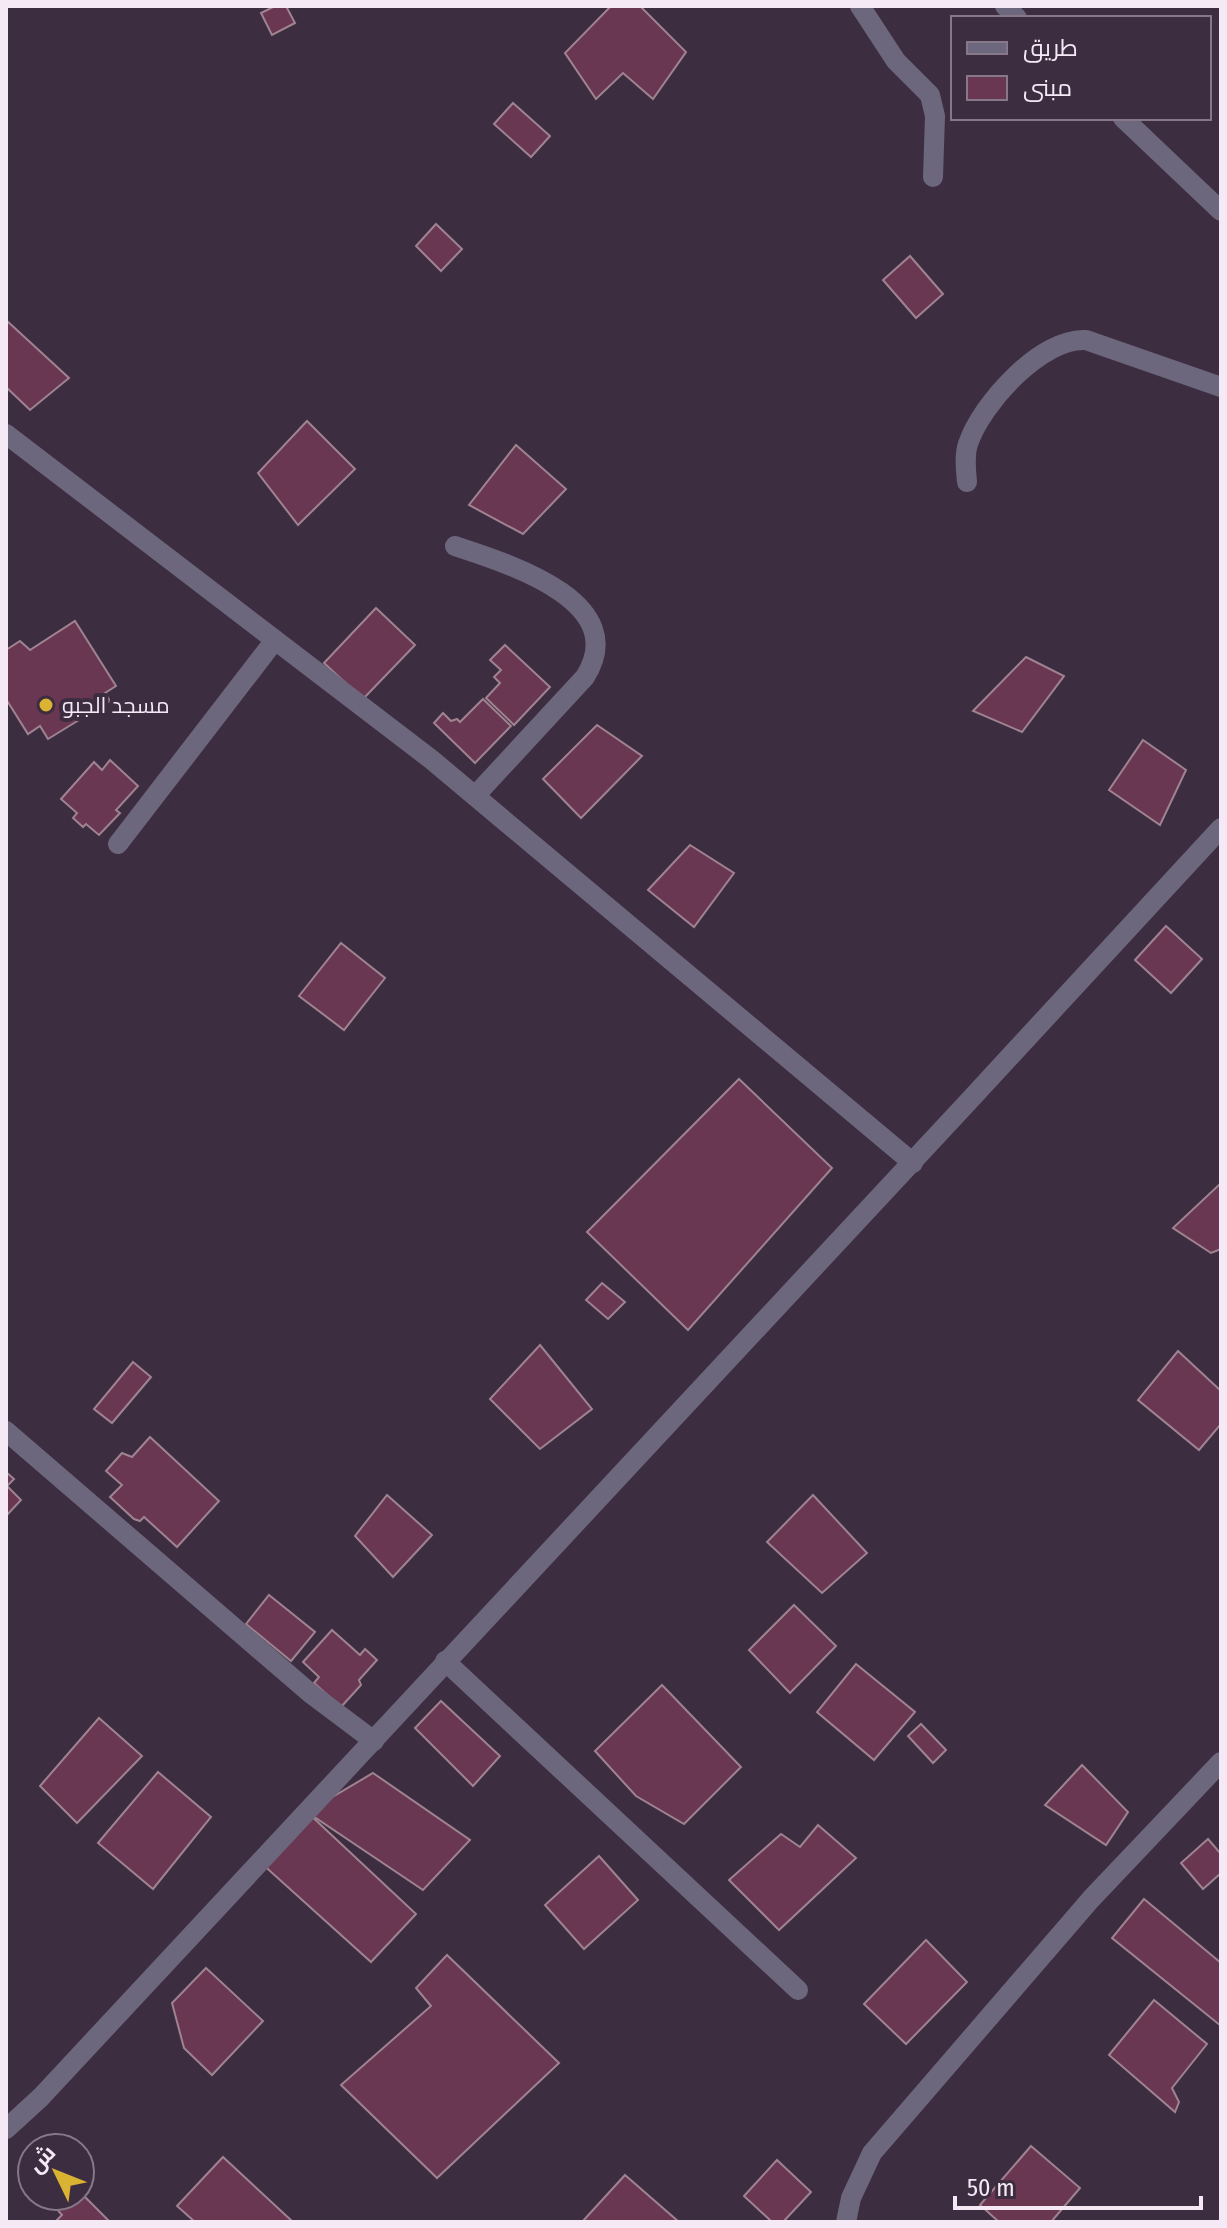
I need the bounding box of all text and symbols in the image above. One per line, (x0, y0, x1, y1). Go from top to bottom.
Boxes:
legend (951, 16, 1211, 120)
text: طريق (1023, 34, 1078, 63)
text: مبنى (1023, 74, 1072, 102)
place label: مسجد الجبو (62, 692, 170, 719)
marker: مسجد الجبو (37, 696, 55, 714)
north arrow (16, 2132, 96, 2212)
text: ش (22, 2139, 61, 2178)
scale bar (955, 2160, 1201, 2210)
text: 50 m (967, 2174, 1015, 2202)

